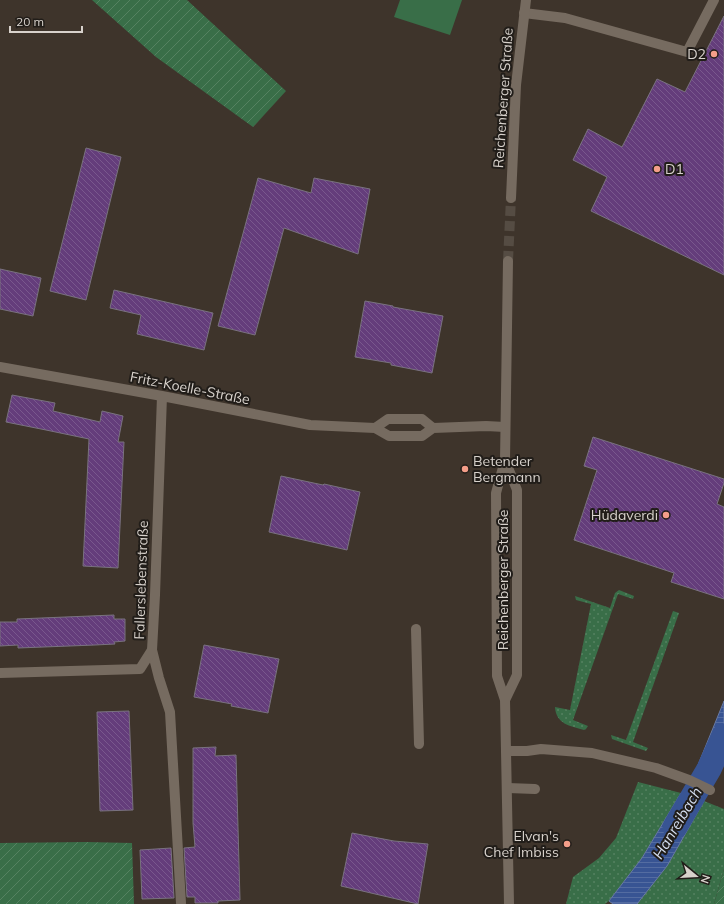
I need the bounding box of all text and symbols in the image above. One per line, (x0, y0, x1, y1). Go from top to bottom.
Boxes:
scale bar (10, 8, 82, 34)
text: 20 m (16, 14, 44, 29)
street label: Reichenberger Straße (489, 27, 517, 169)
place label: D2 (687, 45, 706, 63)
marker: D2 (709, 49, 719, 59)
place label: D1 (665, 160, 684, 178)
marker: D1 (652, 164, 662, 174)
street label: Fritz-Koelle-Straße (129, 368, 251, 408)
place label: Betender Bergmann (473, 452, 541, 486)
marker: Betender Bergmann (460, 464, 470, 474)
place label: Hüdaverdi (591, 506, 658, 524)
street label: Reichenberger Straße (494, 510, 512, 650)
marker: Hüdaverdi (661, 510, 671, 520)
street label: Fallerslebenstraße (130, 520, 152, 640)
water label: Hanreibach (648, 783, 706, 862)
place label: Elvan's Chef Imbiss (484, 827, 559, 861)
marker: Elvan's Chef Imbiss (562, 839, 572, 849)
north arrow (676, 856, 716, 896)
text: N (698, 873, 713, 885)

